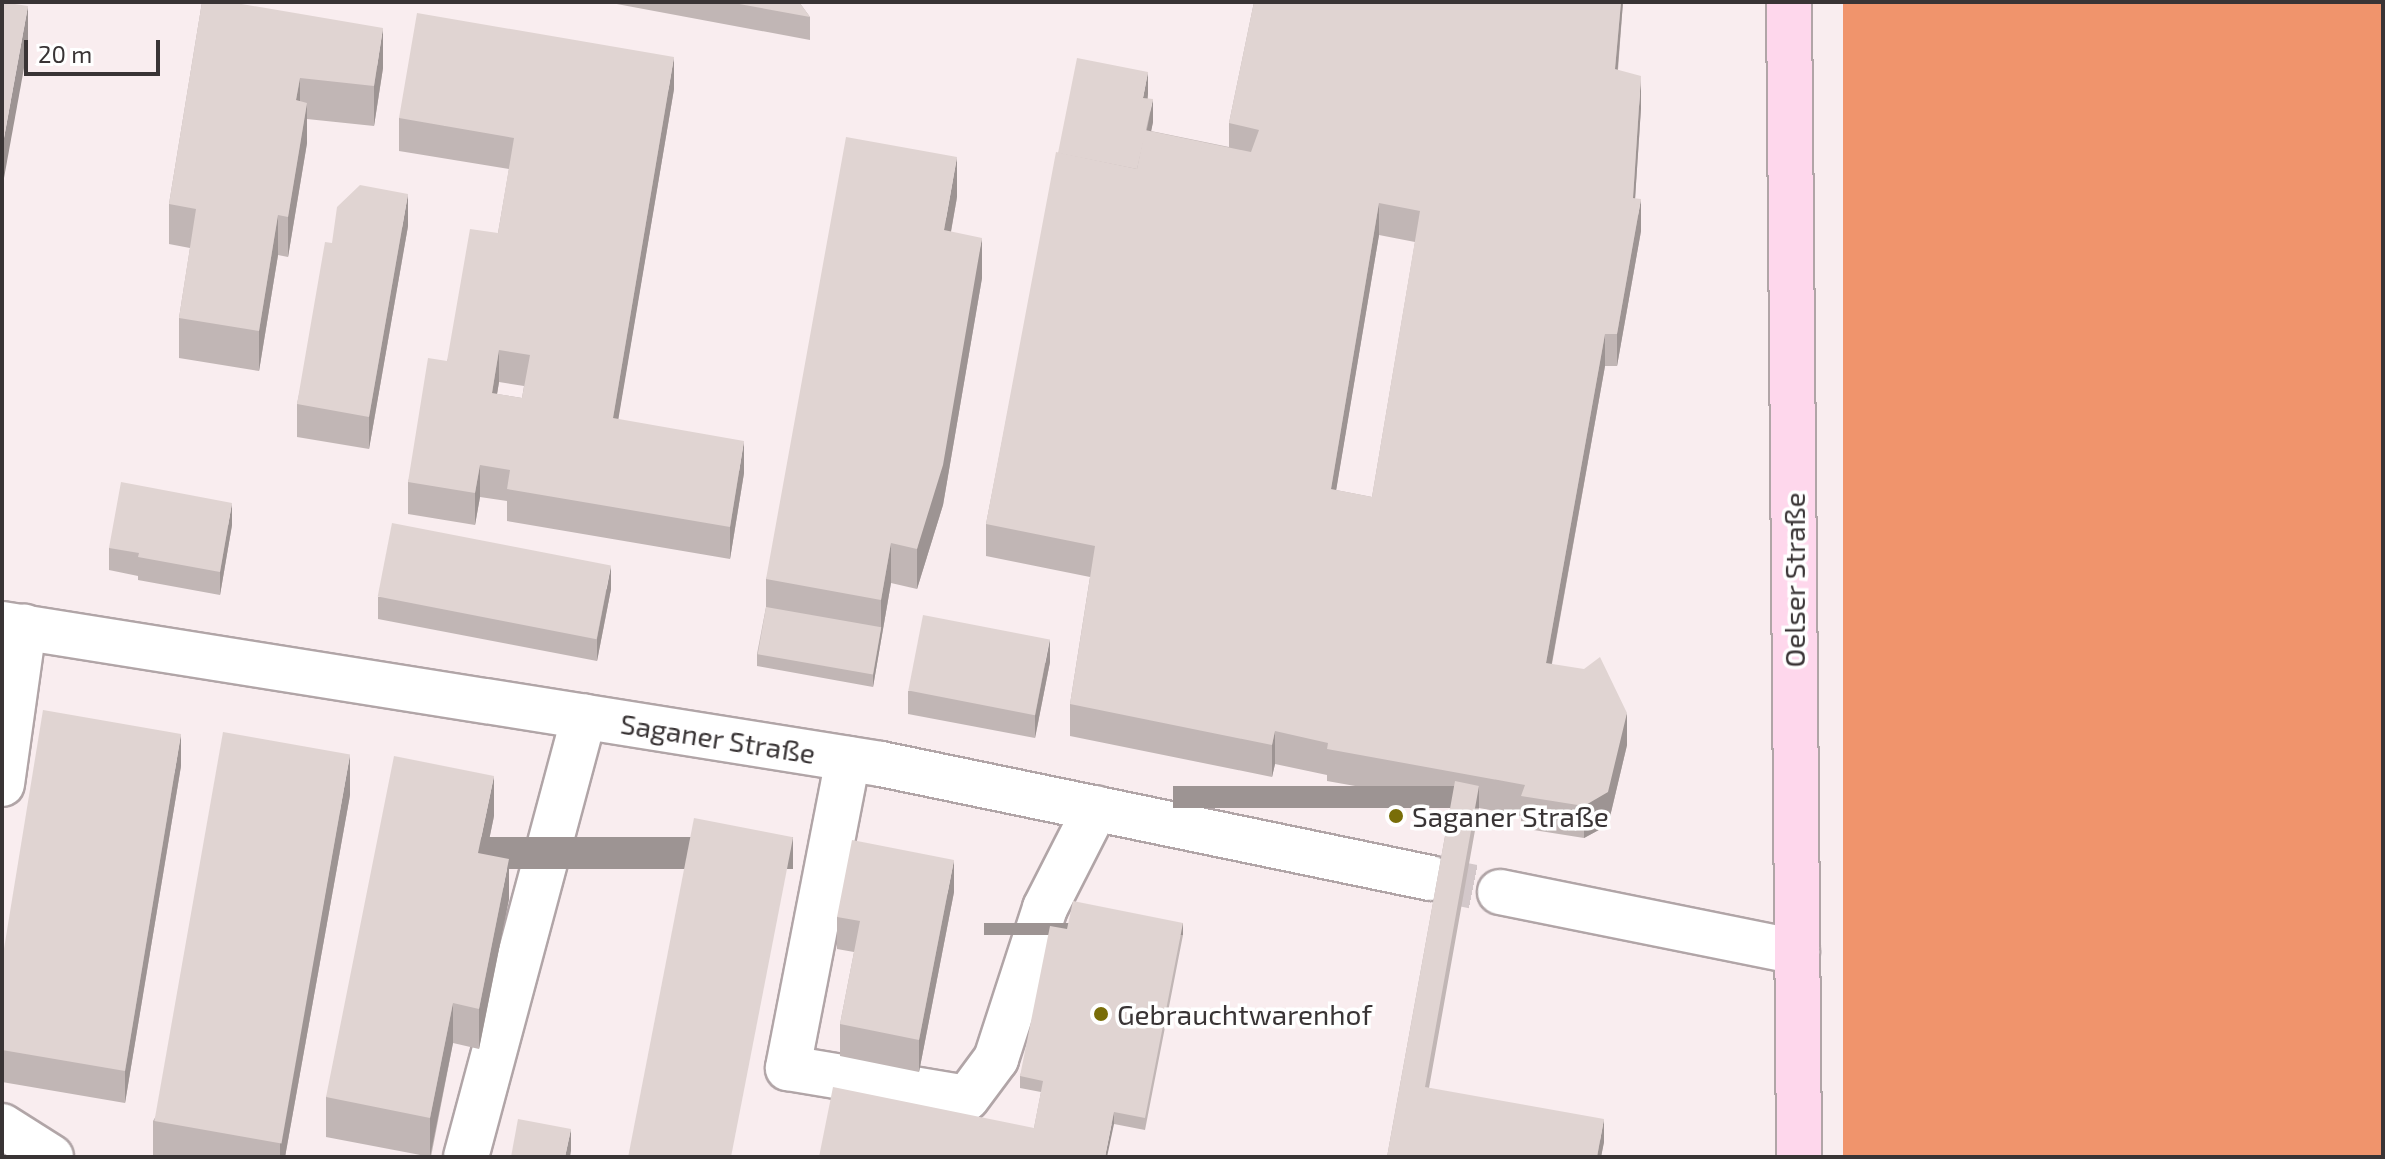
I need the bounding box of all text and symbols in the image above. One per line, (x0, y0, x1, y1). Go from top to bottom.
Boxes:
scale bar (28, 24, 164, 74)
text: 20 m (38, 39, 92, 68)
street label: Oelser Straße (1777, 492, 1811, 668)
street label: Saganer Straße (618, 706, 818, 770)
place label: Saganer Straße (1412, 799, 1609, 833)
marker: Saganer Straße (1387, 807, 1405, 825)
place label: Gebrauchtwarenhof (1117, 997, 1372, 1031)
marker: Gebrauchtwarenhof (1092, 1005, 1110, 1023)

